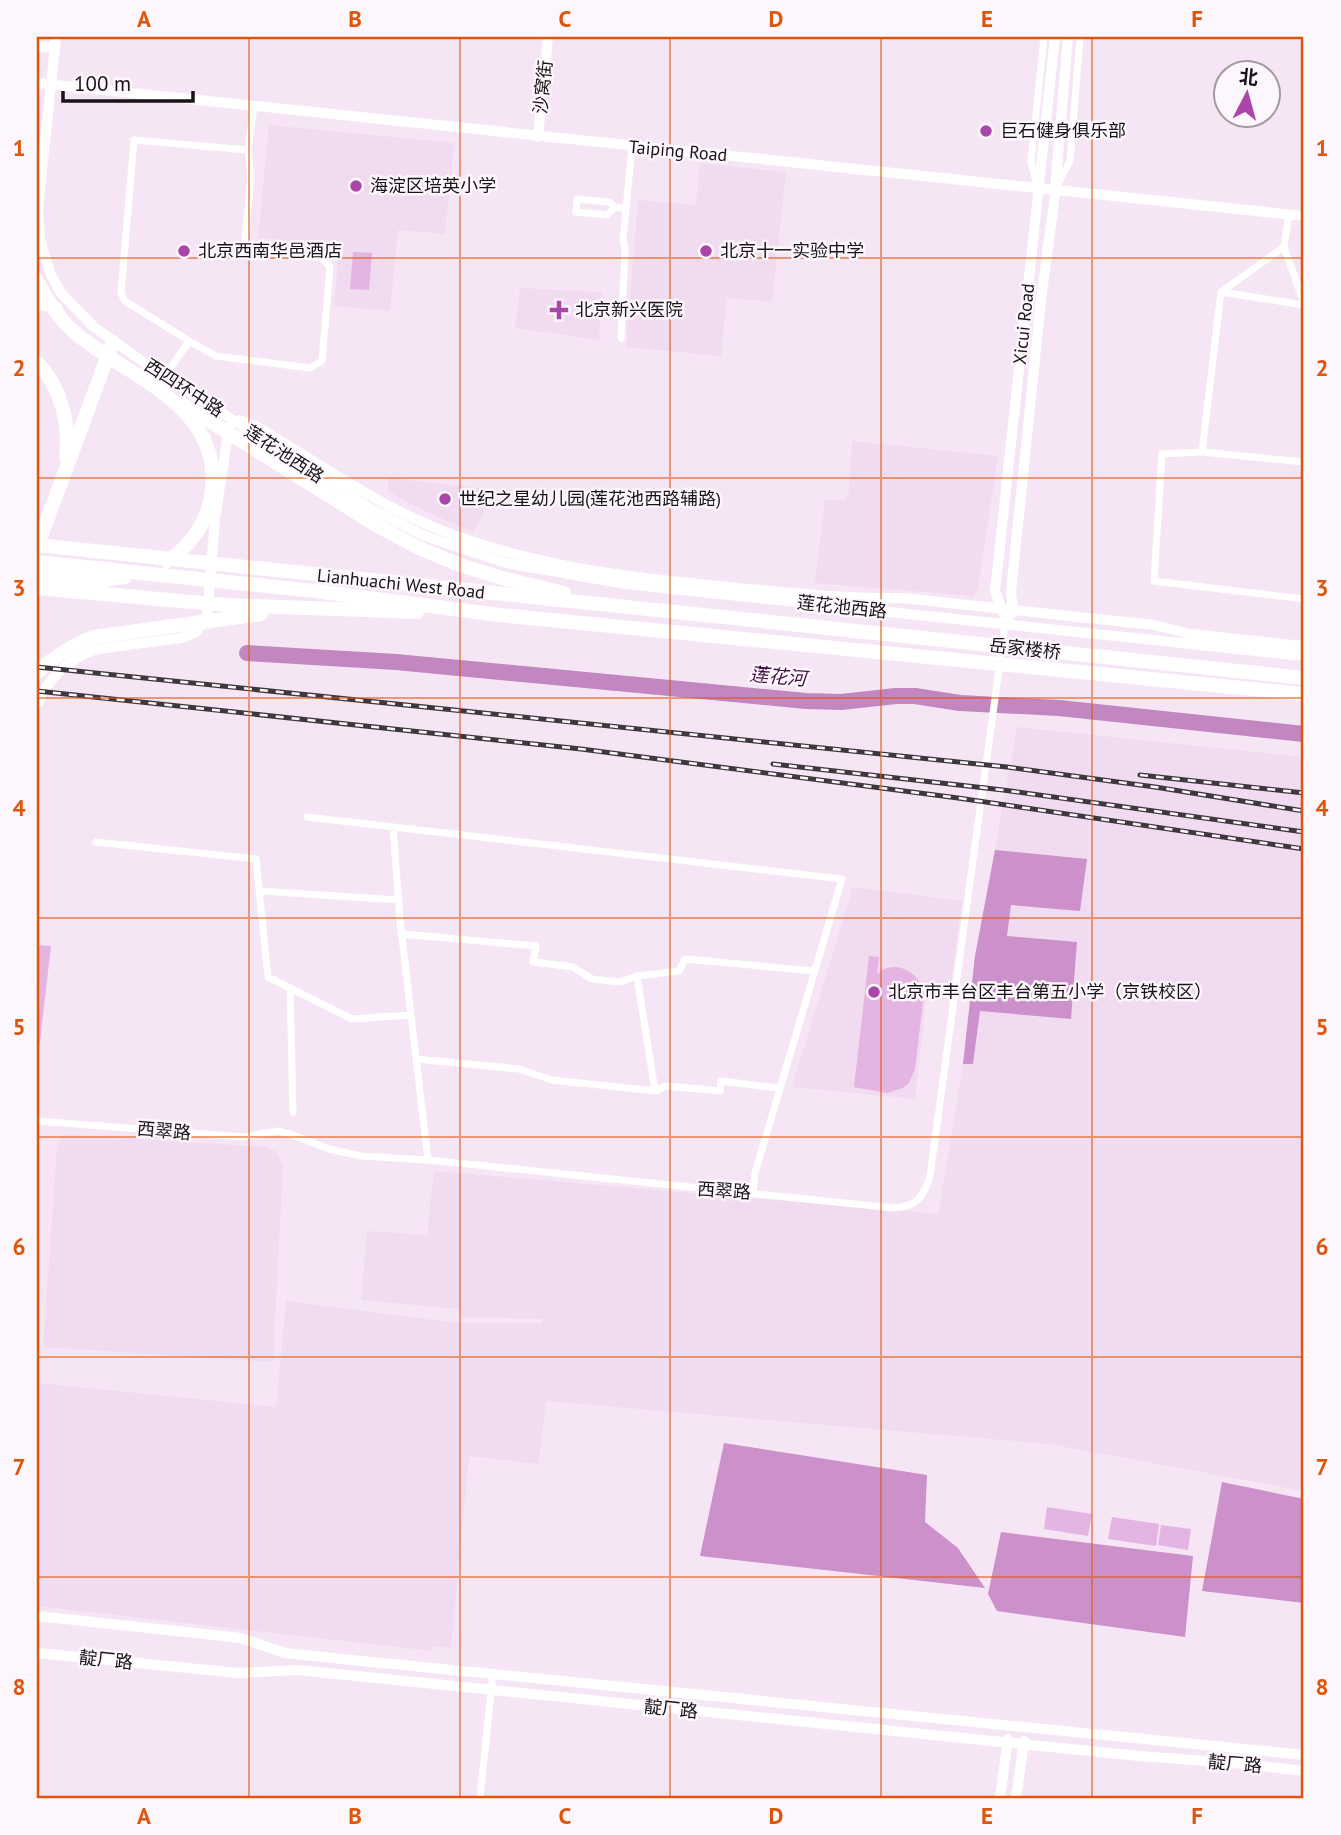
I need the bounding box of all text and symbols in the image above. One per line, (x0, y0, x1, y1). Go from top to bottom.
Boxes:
text: A (137, 4, 151, 33)
text: B (348, 4, 362, 33)
text: C (559, 4, 572, 33)
text: D (769, 4, 783, 33)
text: E (981, 4, 993, 33)
text: F (1191, 4, 1203, 33)
street label: 沙窝街 (528, 59, 557, 115)
scale bar (63, 60, 192, 104)
north arrow (1212, 60, 1282, 130)
text: 北 (1238, 64, 1259, 90)
text: 100 m (74, 70, 131, 97)
place label: 巨石健身俱乐部 (1000, 119, 1126, 142)
marker: 巨石健身俱乐部 (978, 123, 994, 139)
text: 1 (12, 133, 26, 162)
text: 1 (1315, 133, 1329, 162)
street label: Taiping Road (628, 135, 728, 166)
place label: 海淀区培英小学 (370, 174, 496, 197)
marker: 海淀区培英小学 (348, 178, 364, 194)
place label: 北京西南华邑酒店 (198, 239, 342, 262)
place label: 北京十一实验中学 (720, 239, 864, 262)
marker: 北京西南华邑酒店 (176, 243, 192, 259)
marker: 北京十一实验中学 (698, 243, 714, 259)
street label: Xicui Road (1008, 282, 1039, 366)
place label: 北京新兴医院 (575, 298, 683, 321)
marker: 北京新兴医院 (549, 300, 569, 320)
text: 2 (12, 353, 26, 382)
street label: 西四环中路 (140, 353, 228, 422)
text: 2 (1315, 353, 1329, 382)
street label: 莲花池西路 (240, 419, 328, 488)
place label: 世纪之星幼儿园(莲花池西路辅路) (459, 487, 721, 510)
marker: 世纪之星幼儿园(莲花池西路辅路) (437, 491, 453, 507)
street label: Lianhuachi West Road (316, 563, 486, 604)
text: 3 (12, 573, 26, 602)
text: 3 (1315, 573, 1329, 602)
street label: 莲花池西路 (796, 590, 888, 623)
street label: 岳家楼桥 (988, 633, 1062, 664)
water label: 莲花河 (749, 662, 811, 691)
text: 4 (12, 793, 26, 822)
text: 4 (1315, 793, 1329, 822)
place label: 北京市丰台区丰台第五小学（京铁校区） (888, 980, 1212, 1003)
marker: 北京市丰台区丰台第五小学（京铁校区） (866, 984, 882, 1000)
text: 5 (12, 1012, 26, 1041)
text: 5 (1315, 1012, 1329, 1041)
street label: 西翠路 (136, 1117, 192, 1144)
street label: 西翠路 (696, 1177, 752, 1204)
text: 6 (12, 1232, 26, 1261)
text: 6 (1315, 1232, 1329, 1261)
text: 7 (12, 1452, 26, 1481)
text: 7 (1315, 1452, 1329, 1481)
street label: 靛厂路 (78, 1645, 134, 1674)
text: 8 (12, 1672, 26, 1701)
text: 8 (1315, 1672, 1329, 1701)
street label: 靛厂路 (643, 1694, 699, 1723)
street label: 靛厂路 (1207, 1750, 1263, 1777)
text: A (137, 1801, 151, 1830)
text: B (348, 1801, 362, 1830)
text: C (559, 1801, 572, 1830)
text: D (769, 1801, 783, 1830)
text: E (981, 1801, 993, 1830)
text: F (1191, 1801, 1203, 1830)

